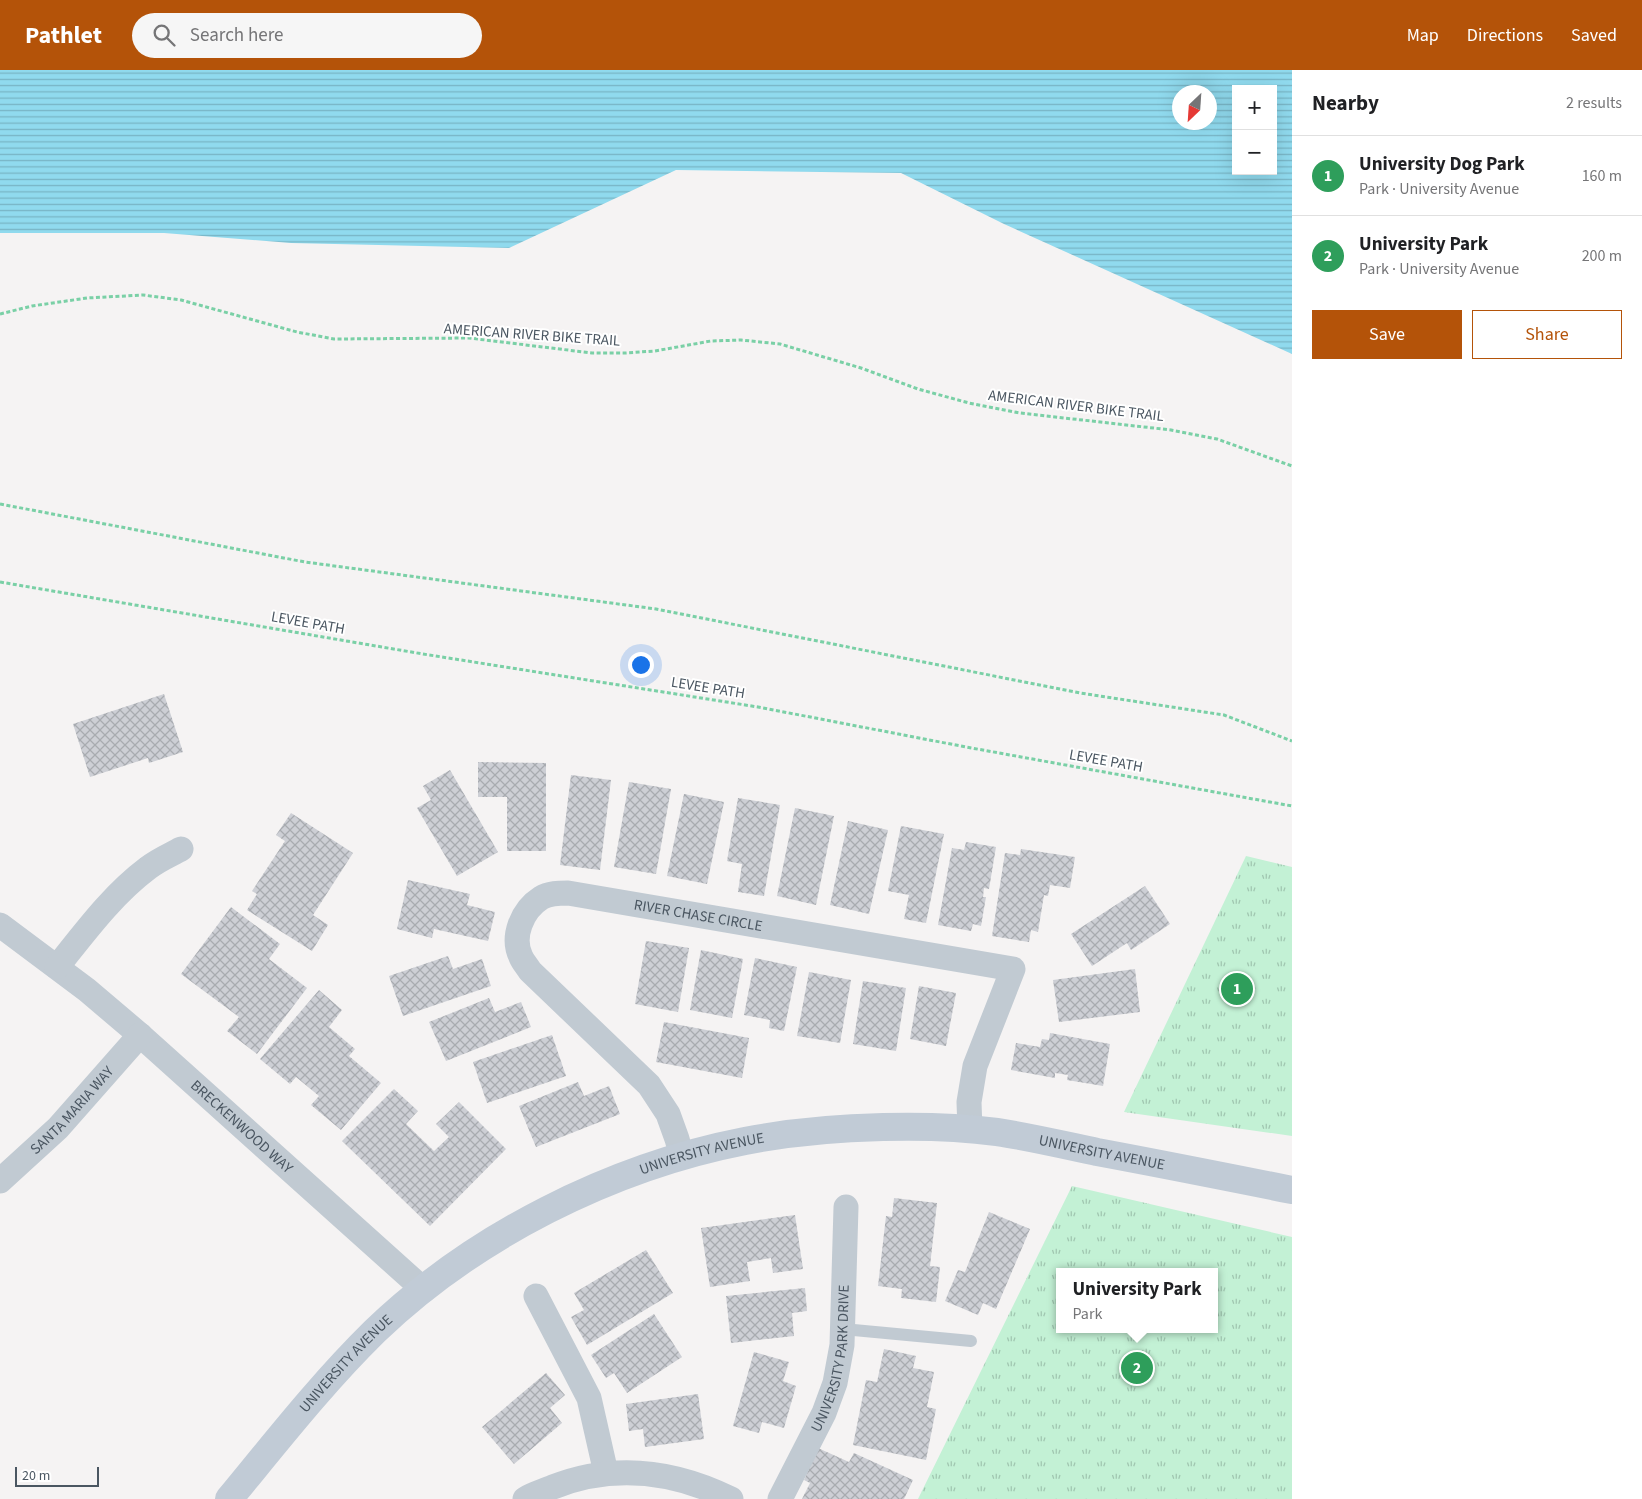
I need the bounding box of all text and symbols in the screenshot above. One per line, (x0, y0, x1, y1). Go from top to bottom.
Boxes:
search box (132, 13, 482, 58)
text: Pathlet (25, 18, 102, 53)
icon: search (150, 21, 178, 49)
text: Search here (190, 22, 284, 49)
text: Map (1407, 23, 1439, 48)
text: Directions (1467, 23, 1543, 48)
text: Saved (1571, 23, 1617, 48)
north arrow (1172, 85, 1217, 130)
map controls (1232, 85, 1277, 175)
button: + (1232, 85, 1277, 130)
text: Nearby (1312, 88, 1379, 118)
text: 2 results (1566, 92, 1622, 114)
button: − (1232, 130, 1277, 175)
text: University Dog Park (1359, 151, 1525, 178)
text: 1 (1324, 165, 1332, 187)
text: 160 m (1582, 165, 1622, 187)
text: Park · University Avenue (1359, 178, 1519, 200)
text: University Park (1359, 231, 1488, 258)
text: 2 (1324, 245, 1332, 267)
text: 200 m (1582, 245, 1622, 267)
text: Park · University Avenue (1359, 258, 1519, 280)
button: Save (1312, 310, 1462, 359)
button: Share (1472, 310, 1622, 359)
street label: AMERICAN RIVER BIKE TRAIL (443, 318, 621, 352)
street label: AMERICAN RIVER BIKE TRAIL (987, 385, 1165, 427)
street label: LEVEE PATH (269, 606, 347, 640)
your location (628, 652, 654, 678)
street label: LEVEE PATH (669, 672, 747, 704)
street label: LEVEE PATH (1067, 744, 1145, 778)
street label: RIVER CHASE CIRCLE (632, 894, 764, 937)
pin: 1 (1221, 970, 1253, 1008)
street label: SANTA MARIA WAY (25, 1061, 119, 1159)
street label: BRECKENWOOD WAY (186, 1075, 298, 1179)
street label: UNIVERSITY AVENUE (636, 1127, 766, 1180)
street label: UNIVERSITY AVENUE (1037, 1129, 1167, 1175)
popup (1056, 1268, 1218, 1333)
text: University Park (1072, 1276, 1202, 1303)
street label: UNIVERSITY PARK DRIVE (806, 1284, 854, 1436)
text: Park (1072, 1303, 1102, 1325)
street label: UNIVERSITY AVENUE (294, 1309, 397, 1417)
pin: 2 (1121, 1349, 1153, 1387)
scale bar (15, 1464, 99, 1487)
text: 20 m (22, 1466, 50, 1486)

